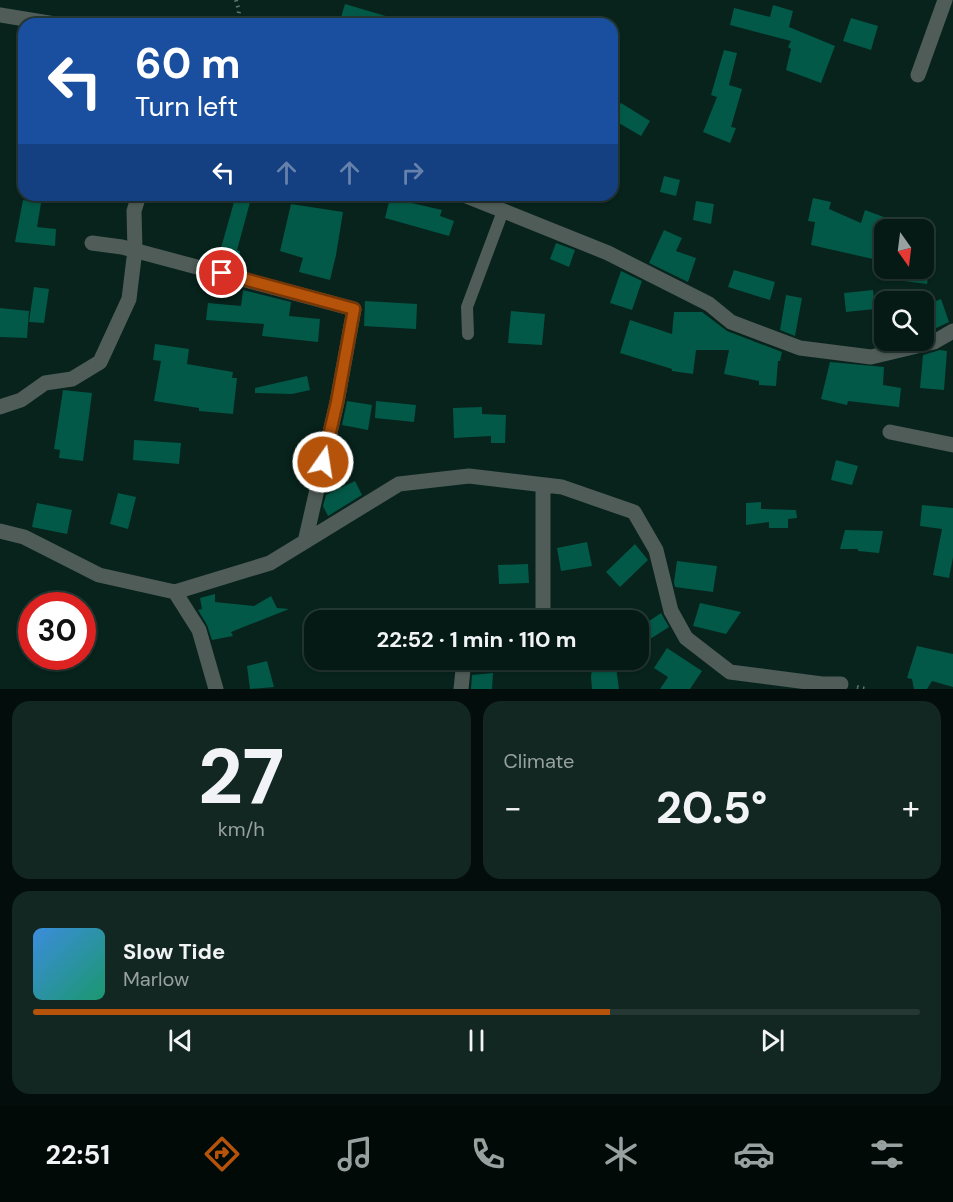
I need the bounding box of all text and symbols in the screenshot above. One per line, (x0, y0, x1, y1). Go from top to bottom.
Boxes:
text: 60 m (135, 36, 241, 91)
icon: left (36, 42, 114, 120)
text: Turn left (135, 89, 238, 124)
icon: left (207, 156, 240, 189)
icon: ahead (270, 156, 303, 189)
icon: ahead (333, 156, 366, 189)
icon: right (396, 156, 429, 189)
north arrow (874, 219, 934, 279)
map controls (874, 219, 934, 351)
pin (196, 247, 247, 298)
icon: arrive (205, 256, 238, 289)
button: search (874, 291, 934, 351)
position arrow (291, 430, 355, 494)
speed limit sign: 30 (18, 592, 96, 670)
text: 22:52 · 1 min · 110 m (377, 625, 576, 654)
text: 27 (198, 726, 284, 827)
text: Climate (504, 748, 574, 774)
text: 20.5° (656, 778, 767, 837)
text: − (504, 786, 522, 829)
text: + (902, 786, 920, 829)
text: km/h (218, 816, 265, 842)
text: Slow Tide (123, 937, 225, 966)
text: Marlow (123, 966, 189, 992)
icon: previous (164, 1024, 197, 1057)
icon: pause (460, 1024, 493, 1057)
icon: next (756, 1024, 789, 1057)
icon: directions (201, 1133, 243, 1175)
icon: music (334, 1133, 376, 1175)
icon: phone (467, 1133, 509, 1175)
icon: climate (600, 1133, 642, 1175)
icon: car (733, 1133, 775, 1175)
icon: filters (866, 1133, 908, 1175)
text: 22:51 (45, 1137, 110, 1172)

